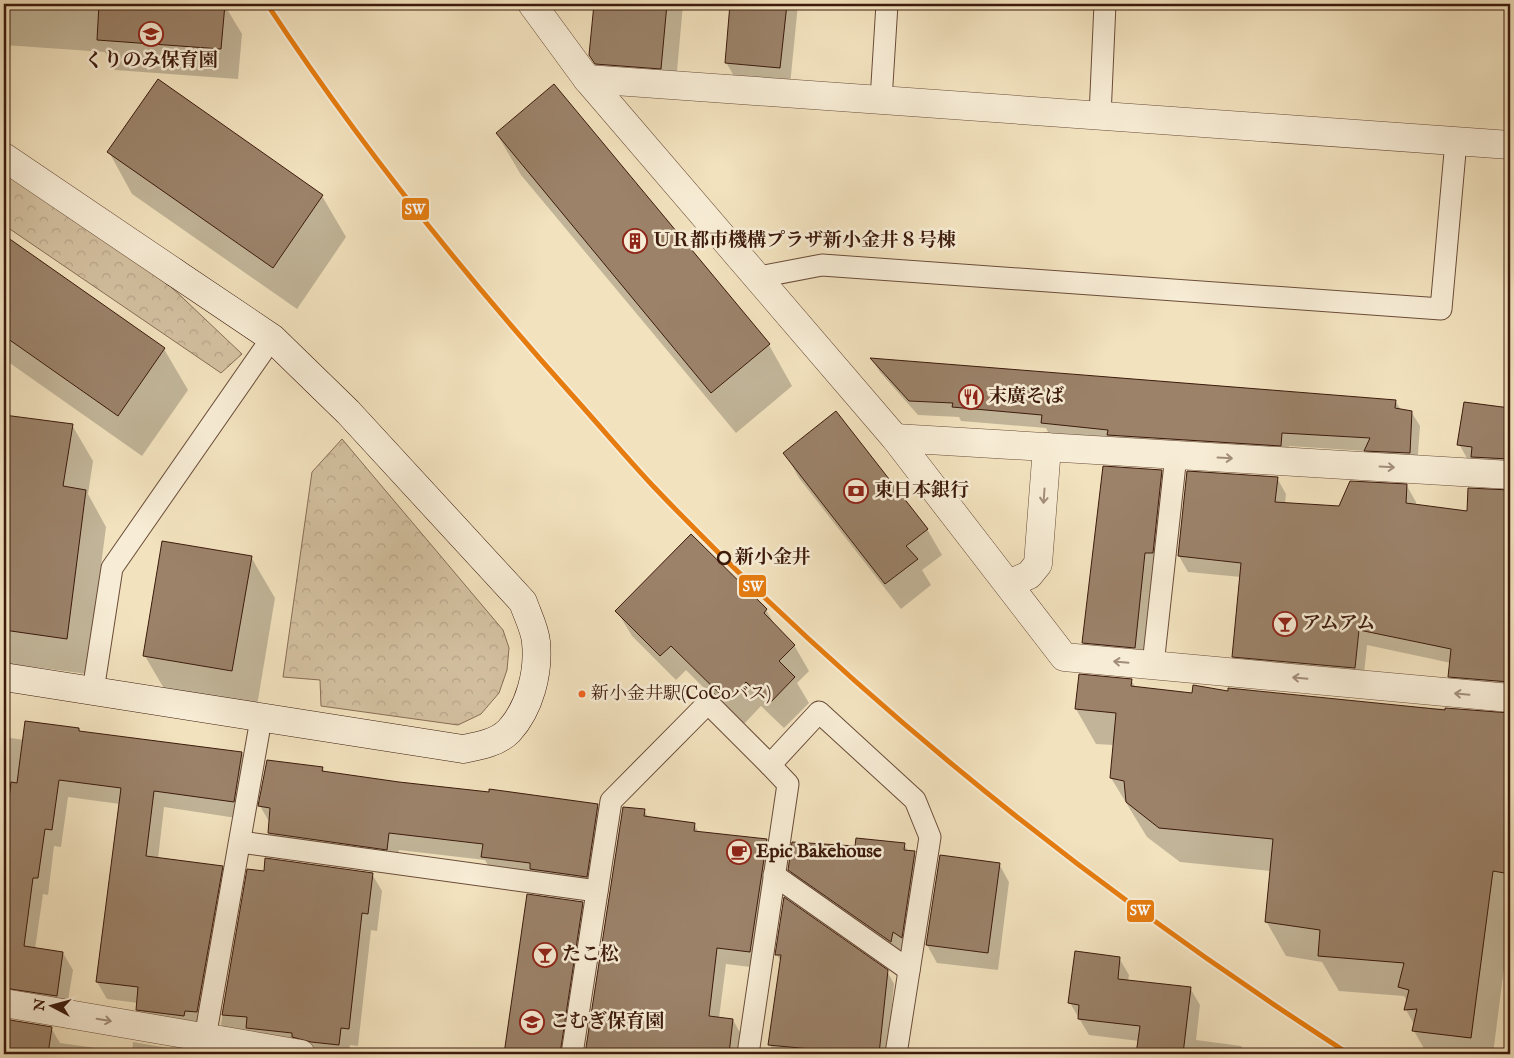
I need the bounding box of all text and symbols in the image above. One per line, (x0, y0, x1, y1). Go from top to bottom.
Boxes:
school or university icon: くりのみ保育園 (138, 21, 164, 47)
place label: くりのみ保育園 (84, 49, 218, 73)
line badge: SW (401, 197, 430, 221)
text: SW (405, 201, 427, 219)
building icon: ＵＲ都市機構プラザ新小金井８号棟 (622, 228, 648, 254)
place label: ＵＲ都市機構プラザ新小金井８号棟 (652, 229, 956, 253)
restaurant icon: 末廣そば (958, 384, 984, 410)
place label: 末廣そば (988, 385, 1064, 409)
one-way arrow (1217, 453, 1233, 462)
one-way arrow (1379, 463, 1395, 472)
bank icon: 東日本銀行 (843, 478, 869, 504)
place label: 東日本銀行 (874, 479, 969, 503)
one-way arrow (1039, 487, 1048, 503)
place label: 新小金井 (735, 546, 811, 570)
marker: 新小金井 (717, 551, 731, 565)
line badge: SW (738, 574, 767, 598)
text: SW (743, 578, 765, 596)
bar icon: アムアム (1272, 611, 1298, 637)
place label: アムアム (1302, 612, 1375, 636)
one-way arrow (1113, 657, 1129, 667)
one-way arrow (1292, 674, 1308, 683)
place label: 新小金井駅(CoCoバス) (591, 683, 771, 706)
marker: 新小金井駅(CoCoバス) (577, 689, 587, 699)
one-way arrow (1454, 689, 1470, 699)
cafe icon: Epic Bakehouse (726, 839, 752, 865)
place label: Epic Bakehouse (756, 840, 882, 864)
line badge: SW (1126, 899, 1155, 923)
text: SW (1130, 902, 1152, 920)
bar icon: たこ松 (532, 942, 558, 968)
place label: たこ松 (562, 943, 619, 967)
north arrow (28, 980, 78, 1030)
text: N (30, 998, 50, 1013)
school or university icon: こむぎ保育園 (519, 1009, 545, 1035)
place label: こむぎ保育園 (550, 1010, 664, 1034)
one-way arrow (95, 1016, 111, 1026)

